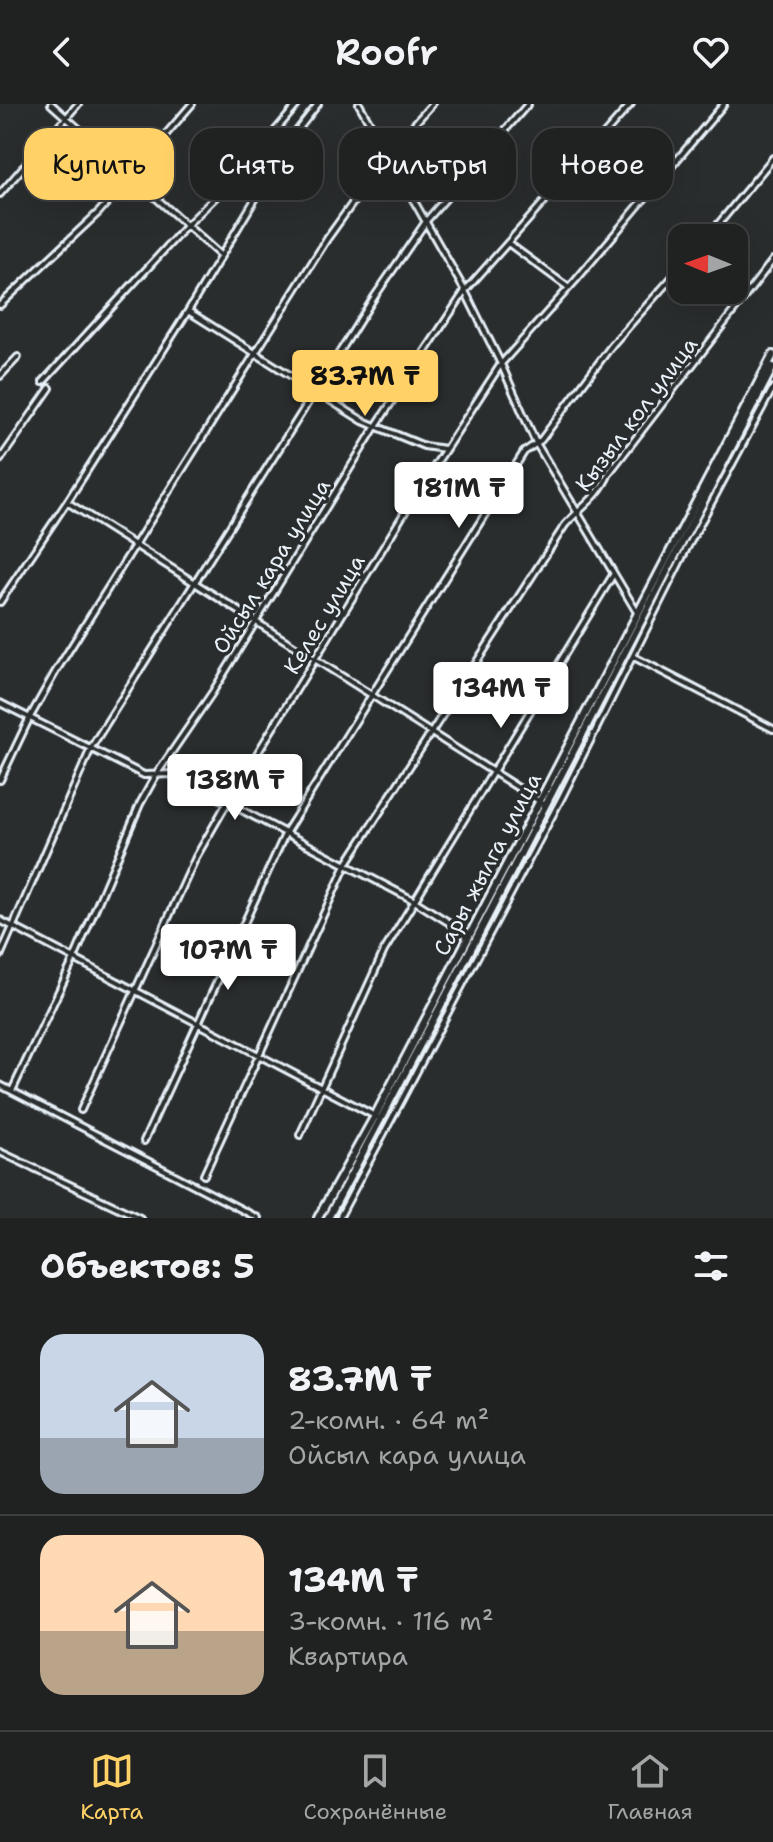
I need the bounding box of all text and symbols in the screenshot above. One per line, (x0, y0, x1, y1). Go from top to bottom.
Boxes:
text: Roofr (335, 28, 438, 77)
icon: back (40, 30, 84, 74)
icon: heart (689, 30, 733, 74)
chip: Купить (24, 128, 174, 200)
chip: Снять (190, 128, 323, 200)
chip: Фильтры (339, 128, 516, 200)
chip: Новое (532, 128, 673, 200)
north arrow (668, 224, 748, 304)
map controls (668, 224, 748, 304)
street label: Кызыл кол улица (569, 331, 704, 498)
pin: 83.7M ₸ (291, 350, 439, 418)
text: 83.7M ₸ (310, 358, 420, 393)
pin: 181M ₸ (394, 462, 524, 530)
text: 181M ₸ (412, 470, 506, 505)
street label: Ойсыл кара улица (206, 473, 337, 659)
street label: Келес улица (277, 549, 372, 680)
pin: 134M ₸ (436, 662, 566, 730)
text: 134M ₸ (451, 670, 551, 705)
pin: 138M ₸ (170, 754, 300, 822)
text: 138M ₸ (185, 762, 285, 797)
street label: Сары жылга улица (427, 767, 548, 961)
pin: 107M ₸ (163, 924, 293, 992)
text: 107M ₸ (179, 932, 277, 967)
text: Объектов: 5 (40, 1243, 255, 1289)
icon: filters (689, 1244, 733, 1288)
text: 83.7M ₸ (288, 1356, 432, 1402)
icon: home (104, 1366, 200, 1462)
text: 2-комн. · 64 m² (288, 1402, 490, 1437)
text: Ойсыл кара улица (288, 1437, 526, 1472)
text: 134M ₸ (288, 1557, 418, 1603)
icon: home (104, 1567, 200, 1663)
text: 3-комн. · 116 m² (288, 1603, 494, 1638)
text: Квартира (288, 1638, 408, 1673)
tab: Карта (80, 1749, 143, 1826)
tab: Сохранённые (303, 1749, 447, 1826)
tab: Главная (608, 1749, 693, 1826)

